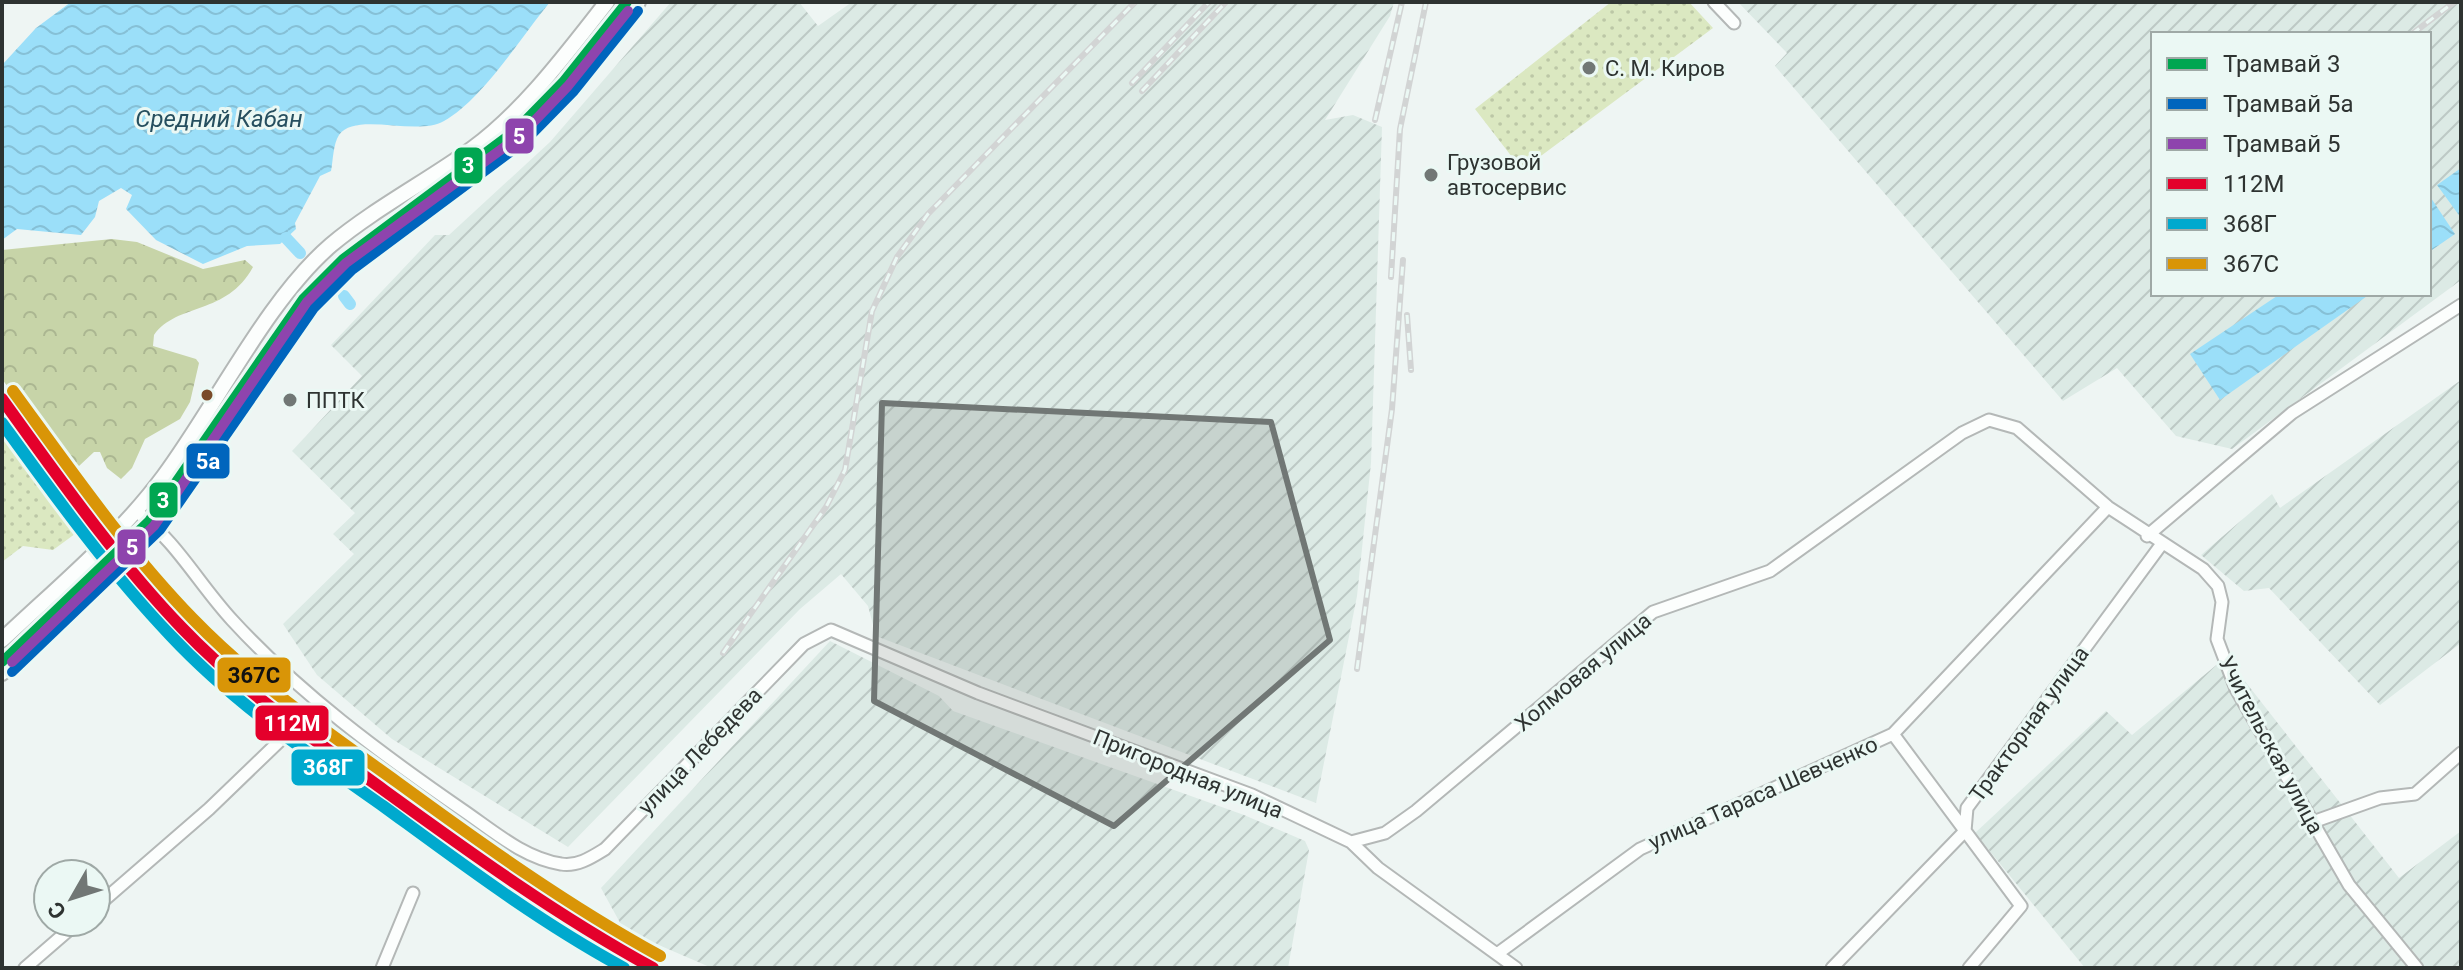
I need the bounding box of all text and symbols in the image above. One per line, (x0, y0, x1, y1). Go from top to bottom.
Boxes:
legend (2151, 32, 2431, 296)
text: Трамвай 3 (2223, 50, 2340, 78)
place label: С. М. Киров (1605, 56, 1725, 81)
marker: С. М. Киров (1580, 59, 1598, 77)
text: Трамвай 5а (2223, 90, 2354, 118)
water label: Средний Кабан (135, 105, 303, 133)
line badge: 5 (504, 117, 535, 155)
text: 5 (513, 124, 525, 149)
text: Трамвай 5 (2223, 130, 2340, 158)
line badge: 3 (453, 146, 484, 185)
place label: Грузовой автосервис (1447, 150, 1566, 200)
text: 3 (462, 153, 474, 178)
marker: Грузовой автосервис (1422, 166, 1440, 184)
text: 112М (2223, 170, 2284, 198)
text: 368Г (2223, 210, 2277, 238)
text: 367С (2223, 250, 2279, 278)
unlabelled marker (199, 387, 215, 403)
place label: ППТК (306, 388, 366, 413)
marker: ППТК (281, 391, 299, 409)
line badge: 5а (185, 442, 231, 480)
text: 5а (196, 449, 220, 474)
line badge: 3 (148, 481, 179, 519)
text: 3 (157, 488, 169, 513)
line badge: 5 (116, 528, 147, 566)
text: 5 (126, 535, 138, 560)
street label: Холмовая улица (1510, 608, 1656, 736)
street label: Тракторная улица (1964, 642, 2094, 806)
street label: Учительская улица (2214, 652, 2328, 838)
line badge: 367С (216, 656, 292, 694)
text: 367С (228, 663, 280, 688)
street label: улица Лебедева (633, 682, 767, 820)
line badge: 112М (254, 704, 330, 742)
text: 112М (263, 711, 321, 736)
street label: Пригородная улица (1090, 725, 1286, 823)
street label: улица Тараса Шевченко (1645, 731, 1881, 855)
line badge: 368Г (290, 748, 366, 787)
text: 368Г (303, 755, 353, 780)
north arrow (32, 858, 112, 938)
text: С (43, 897, 71, 924)

